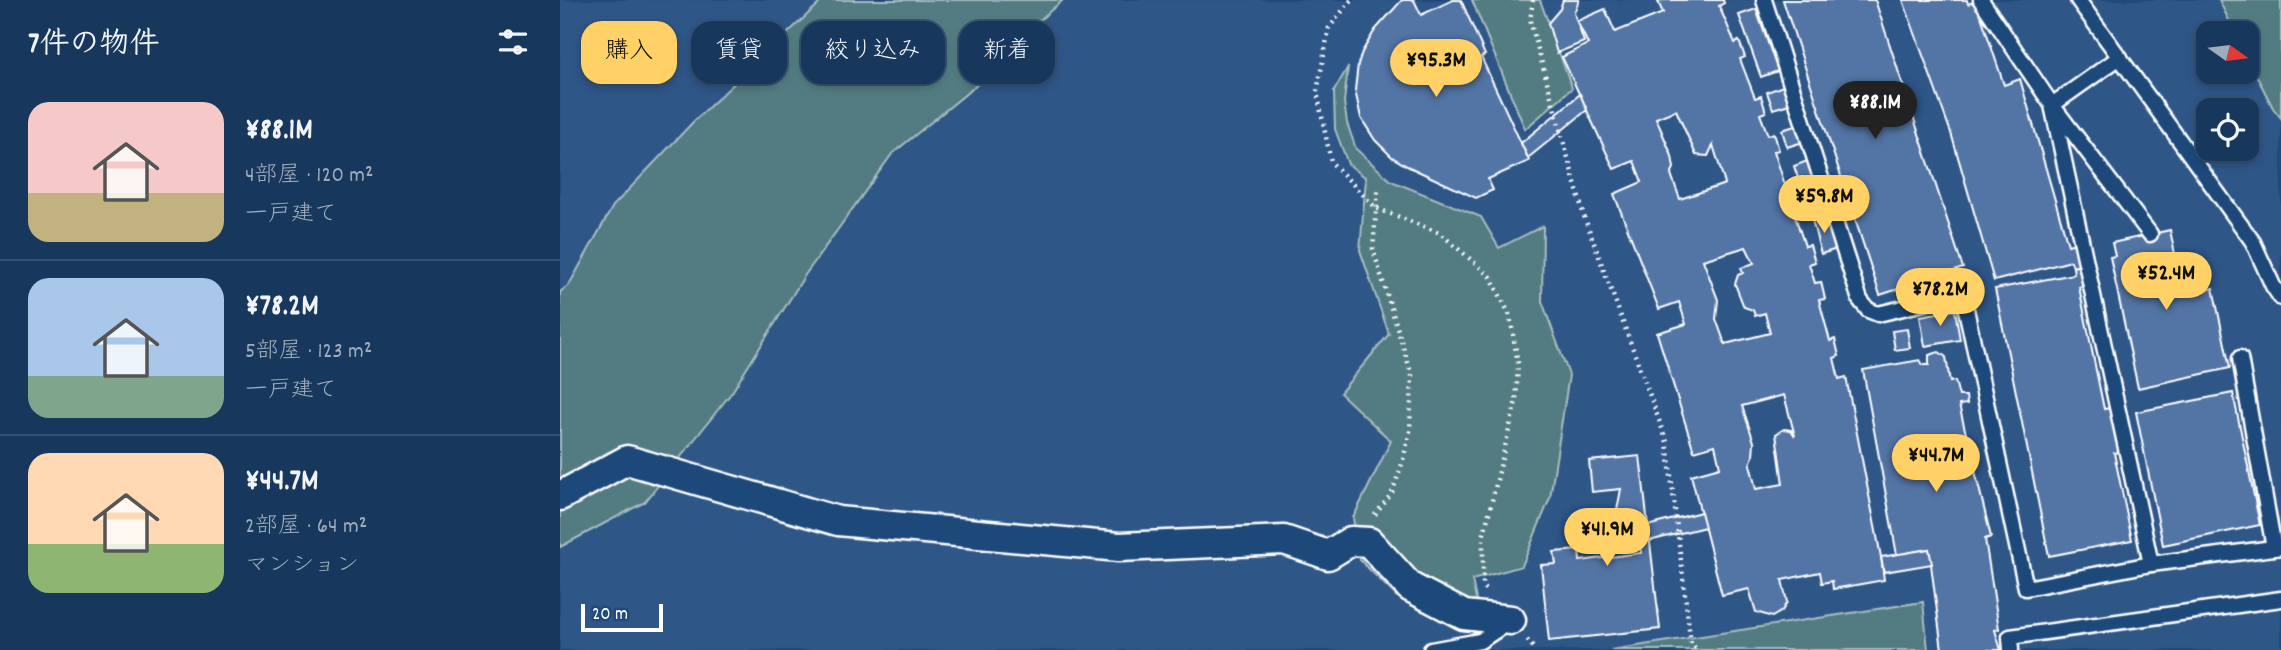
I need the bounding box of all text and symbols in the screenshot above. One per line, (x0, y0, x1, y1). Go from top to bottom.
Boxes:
chip: 購入 (581, 21, 677, 84)
chip: 賃貸 (691, 21, 787, 84)
chip: 絞り込み (801, 21, 945, 84)
chip: 新着 (959, 21, 1055, 84)
north arrow (2196, 21, 2259, 84)
map controls (2196, 21, 2259, 161)
icon: filters (494, 23, 532, 61)
text: 7件の物件 (28, 25, 160, 68)
pin: ¥95.3M (1379, 40, 1493, 99)
text: ¥95.3M (1406, 45, 1466, 78)
pin: ¥88.1M (1818, 82, 1932, 141)
text: ¥88.1M (1849, 87, 1901, 120)
button: locate (2196, 98, 2259, 161)
text: ¥88.1M (245, 111, 313, 154)
icon: home (84, 130, 168, 214)
text: 4部屋 · 120 m² (245, 160, 373, 193)
pin: ¥59.8M (1767, 176, 1881, 235)
text: ¥59.8M (1795, 181, 1853, 214)
text: 一戸建て (245, 199, 337, 232)
pin: ¥52.4M (2109, 252, 2223, 312)
text: ¥52.4M (2137, 258, 2195, 291)
pin: ¥78.2M (1883, 268, 1997, 328)
text: ¥78.2M (1912, 274, 1968, 307)
text: ¥78.2M (245, 287, 319, 330)
icon: home (84, 306, 168, 390)
text: 5部屋 · 123 m² (245, 336, 372, 369)
text: 一戸建て (245, 375, 337, 408)
pin: ¥44.7M (1879, 434, 1993, 494)
text: ¥44.7M (1908, 440, 1964, 473)
text: ¥44.7M (245, 462, 318, 505)
icon: home (84, 481, 168, 565)
pin: ¥41.9M (1550, 508, 1664, 568)
text: 2部屋 · 64 m² (245, 511, 367, 544)
text: ¥41.9M (1580, 514, 1634, 547)
text: マンション (245, 550, 359, 583)
scale bar (581, 601, 663, 633)
text: 20 m (592, 602, 628, 629)

